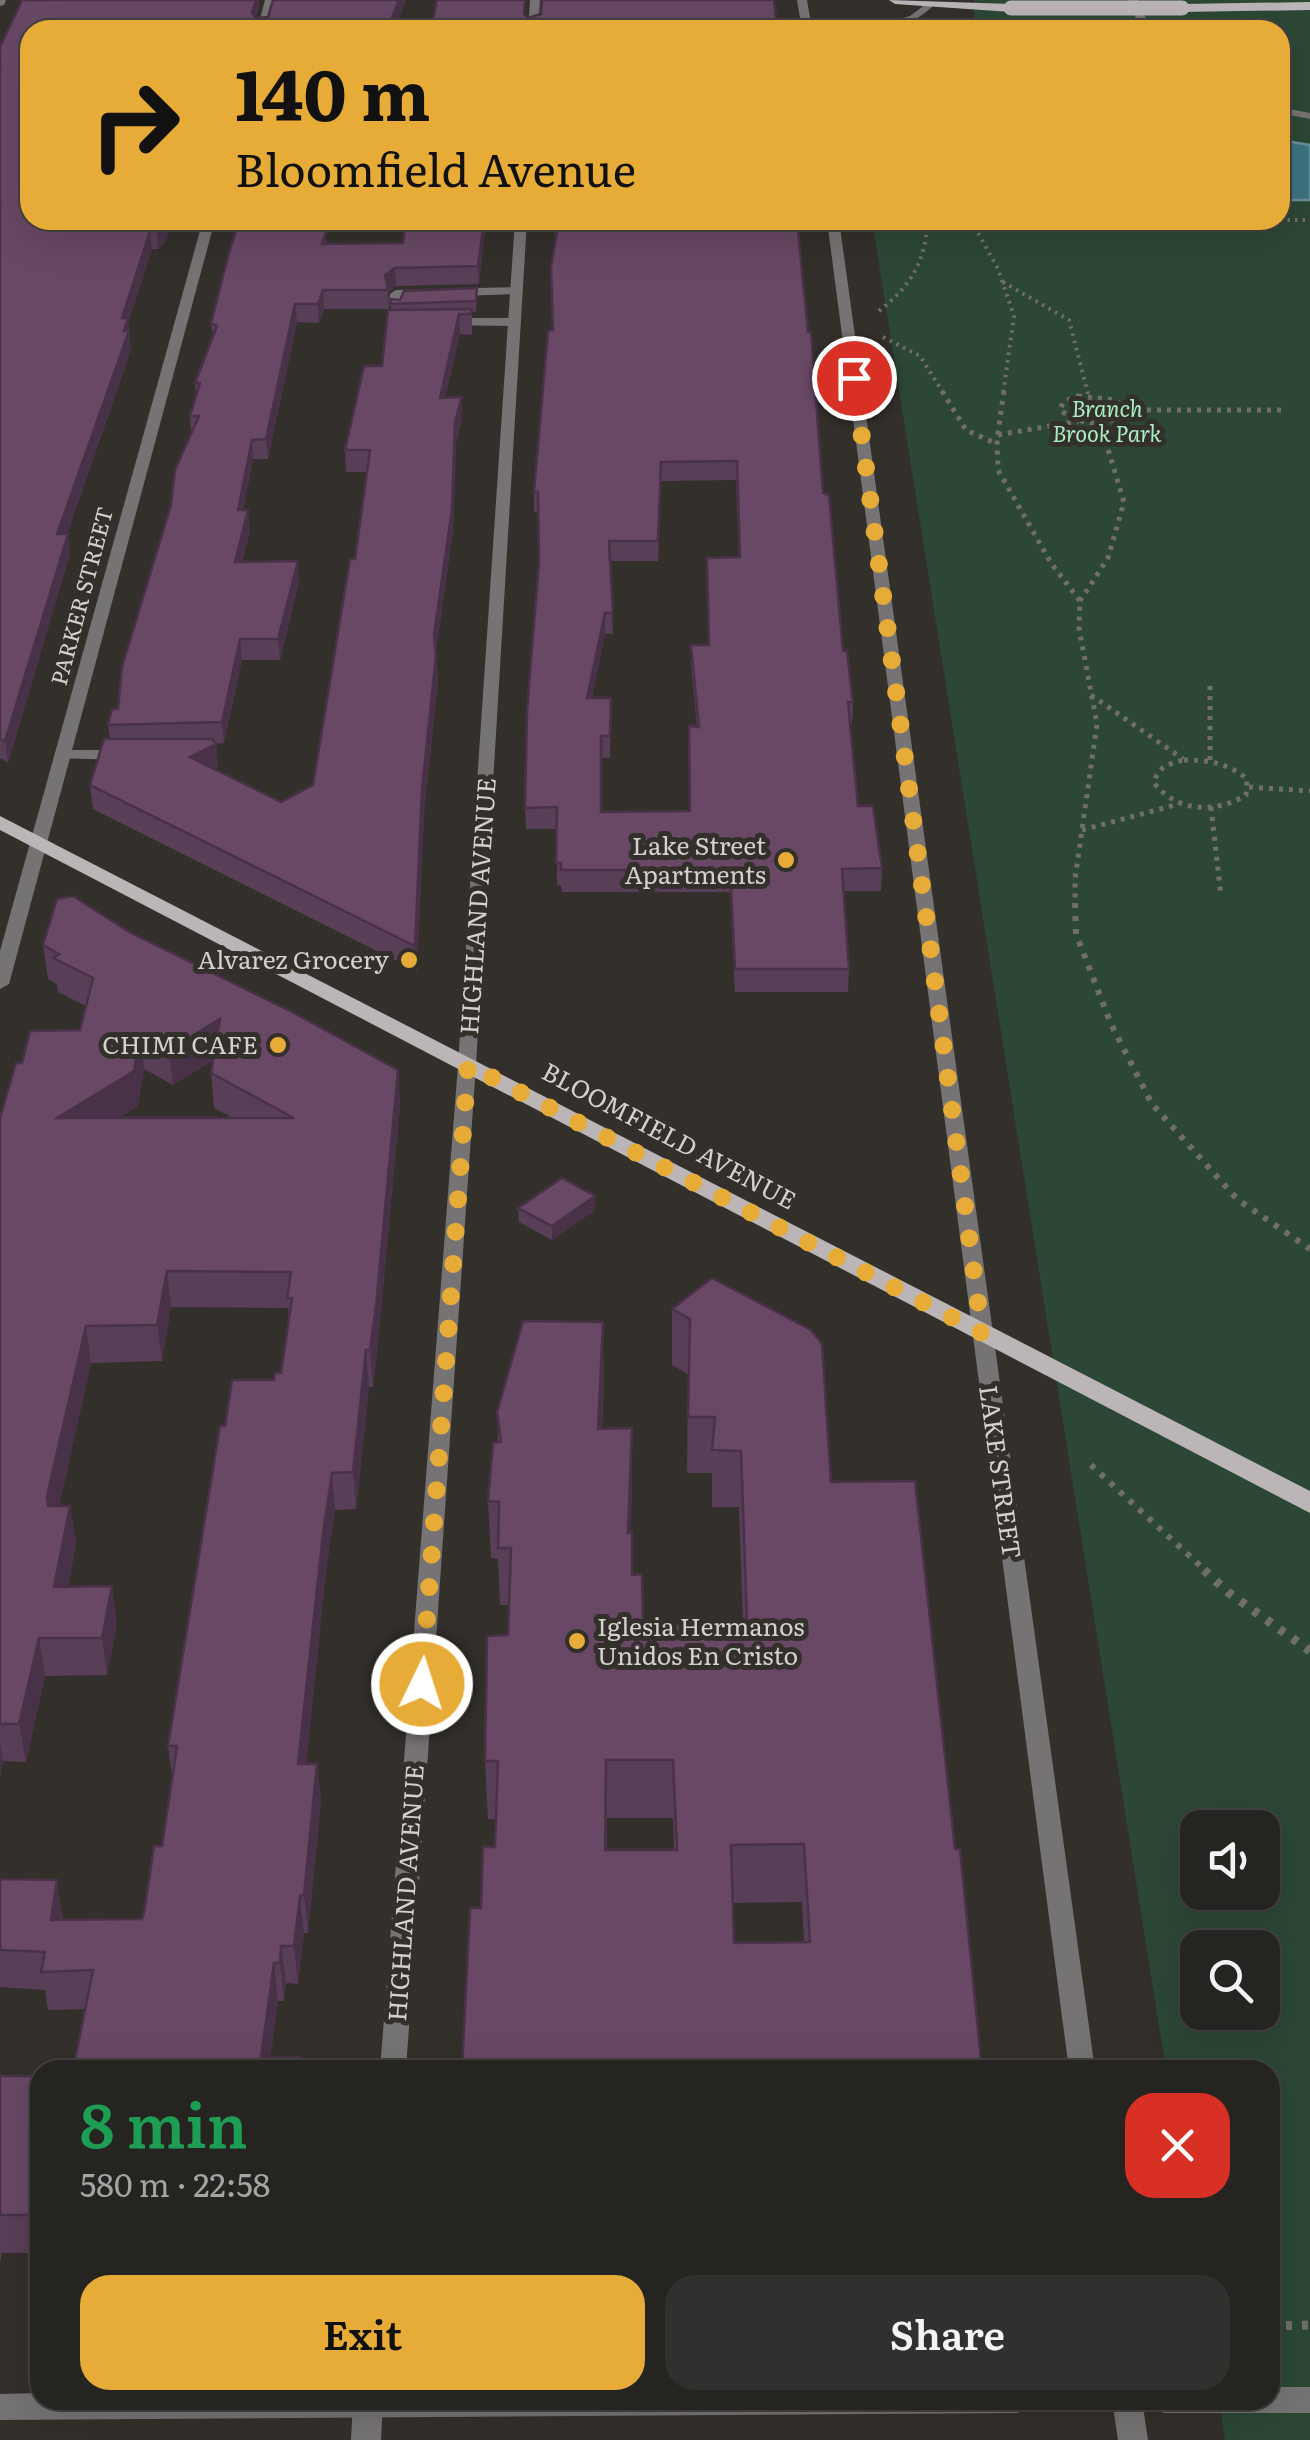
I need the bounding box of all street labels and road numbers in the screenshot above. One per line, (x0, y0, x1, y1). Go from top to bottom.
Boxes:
street label: PARKER STREET (41, 503, 120, 689)
street label: HIGHLAND AVENUE (449, 776, 504, 1036)
street label: BLOOMFIELD AVENUE (536, 1052, 803, 1218)
street label: LAKE STREET (971, 1383, 1032, 1561)
street label: HIGHLAND AVENUE (377, 1763, 432, 2023)

